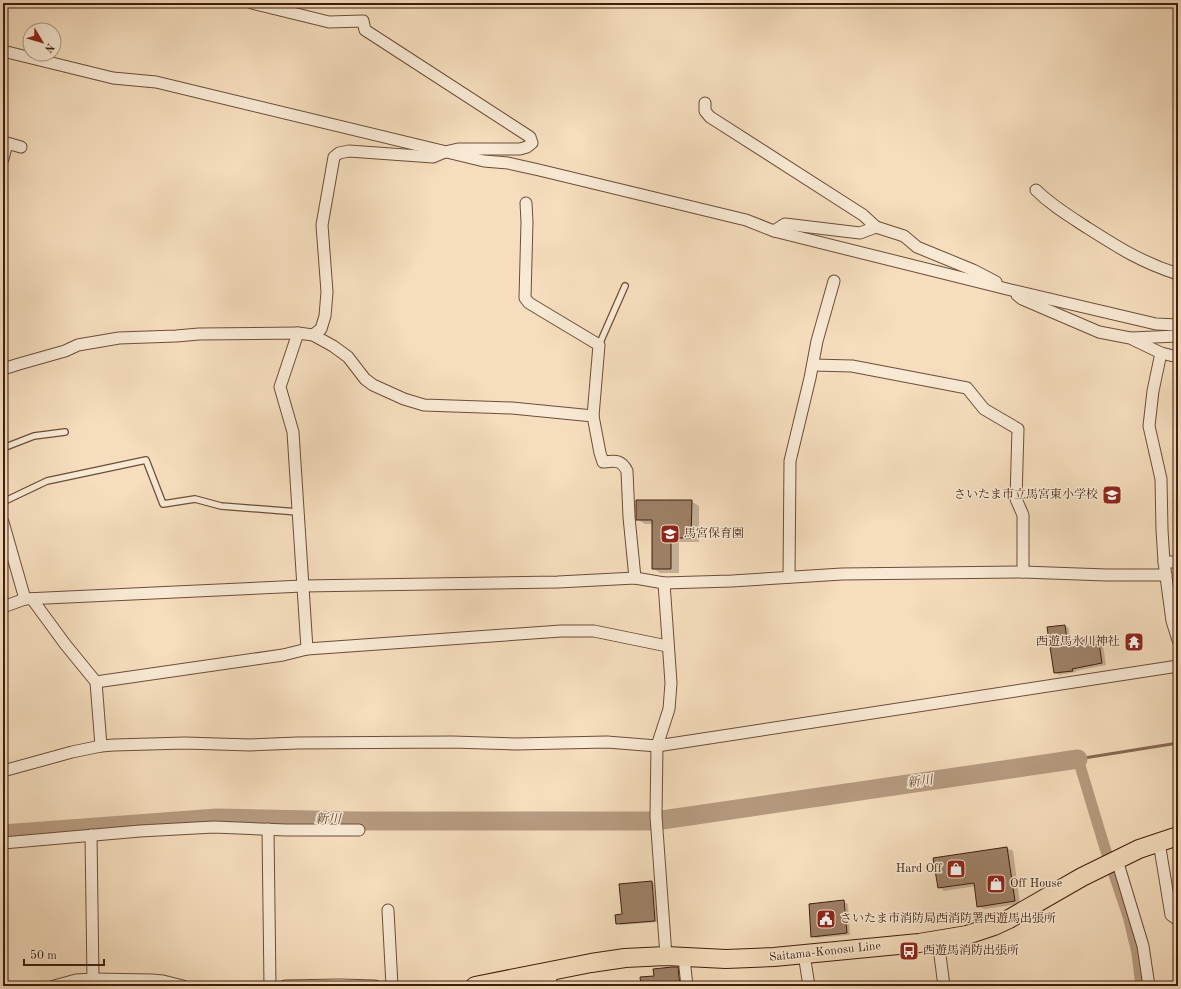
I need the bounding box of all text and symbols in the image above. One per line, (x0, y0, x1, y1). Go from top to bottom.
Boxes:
north arrow (22, 22, 62, 62)
text: N (41, 41, 56, 54)
school or university icon: さいたま市立馬宮東小学校 (1101, 484, 1123, 506)
place label: さいたま市立馬宮東小学校 (954, 487, 1098, 501)
school or university icon: 馬宮保育園 (659, 523, 681, 545)
place label: 馬宮保育園 (684, 526, 744, 540)
temple icon: 西遊馬氷川神社 (1123, 631, 1145, 653)
place label: 西遊馬氷川神社 (1036, 634, 1120, 648)
water label: 新川 (906, 772, 936, 790)
water label: 新川 (315, 812, 343, 826)
shop icon: Hard Off (945, 858, 967, 880)
place label: Hard Off (896, 863, 943, 875)
shop icon: Off House (985, 873, 1007, 895)
place label: Off House (1010, 878, 1063, 890)
public building icon: さいたま市消防局西消防署西遊馬出張所 (815, 908, 837, 930)
place label: さいたま市消防局西消防署西遊馬出張所 (840, 911, 1056, 925)
street label: Saitama-Konosu Line (769, 940, 882, 964)
bus stop icon: 西遊馬消防出張所 (898, 940, 920, 962)
scale bar (24, 941, 104, 967)
place label: 西遊馬消防出張所 (923, 943, 1019, 957)
text: 50 m (30, 949, 57, 962)

